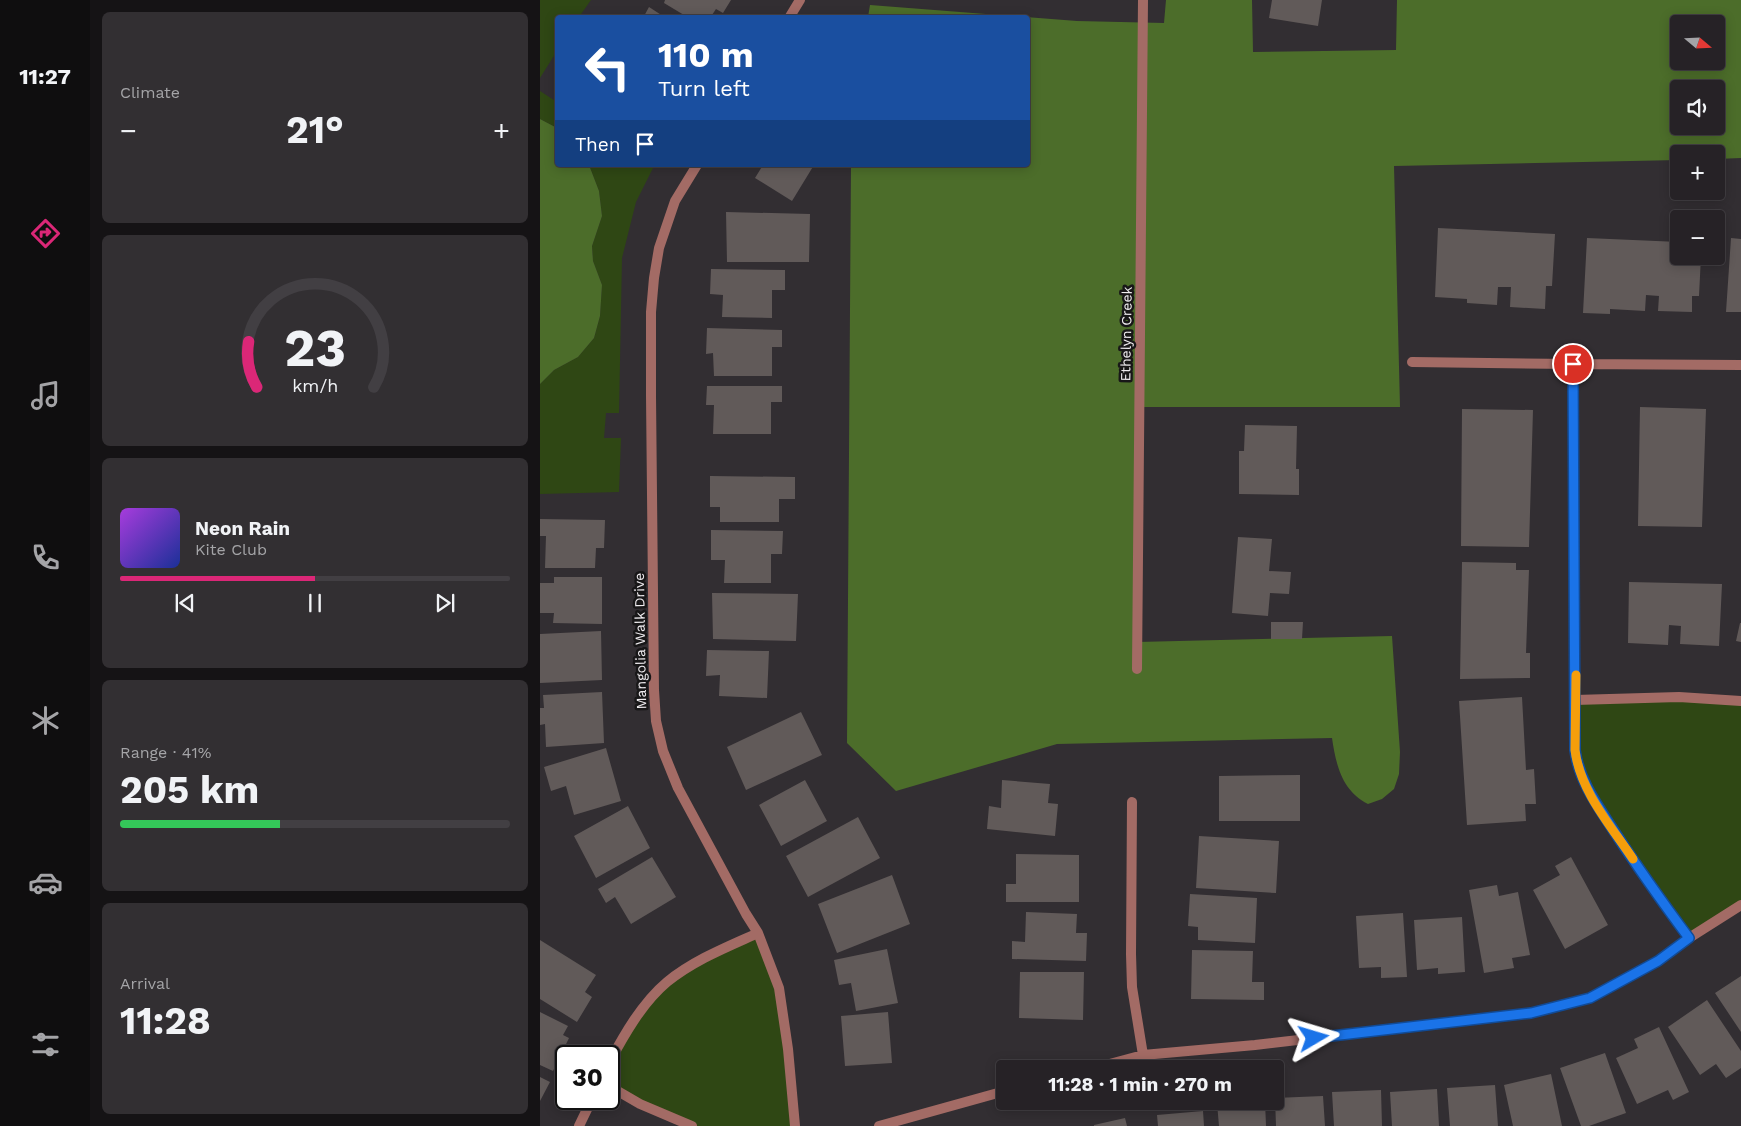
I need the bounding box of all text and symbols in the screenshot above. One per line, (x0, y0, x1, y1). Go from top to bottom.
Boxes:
north arrow (1670, 15, 1725, 70)
map controls (1670, 15, 1725, 265)
text: 110 m (658, 34, 754, 76)
icon: left (575, 35, 640, 100)
text: 11:27 (19, 64, 71, 89)
text: Turn left (658, 76, 750, 101)
button: sound (1670, 80, 1725, 135)
text: Climate (120, 83, 180, 102)
text: 21° (286, 108, 344, 152)
text: − (120, 114, 137, 147)
text: + (493, 114, 510, 147)
icon: arrive (631, 130, 659, 158)
text: Then (575, 133, 621, 156)
button: + (1670, 145, 1725, 200)
button: − (1670, 210, 1725, 265)
icon: directions (28, 216, 63, 251)
street label: Ethelyn Creek (1117, 286, 1135, 382)
text: 23 (284, 318, 346, 379)
pin (1552, 343, 1594, 385)
icon: arrive (1559, 350, 1587, 378)
text: km/h (292, 375, 338, 396)
icon: music (28, 378, 63, 413)
text: Neon Rain (195, 517, 290, 540)
icon: phone (28, 540, 63, 575)
text: Kite Club (195, 540, 267, 559)
street label: Mangolia Walk Drive (631, 573, 649, 709)
icon: previous (171, 589, 199, 617)
icon: pause (301, 589, 329, 617)
icon: next (431, 589, 459, 617)
icon: climate (28, 703, 63, 738)
text: Range · 41% (120, 743, 211, 762)
text: 205 km (120, 768, 259, 812)
icon: car (28, 865, 63, 900)
text: Arrival (120, 974, 170, 993)
text: 11:28 (120, 999, 211, 1043)
position arrow (1287, 1011, 1339, 1063)
icon: filters (28, 1027, 63, 1062)
speed limit sign: 30 (555, 1045, 620, 1110)
text: 11:28 · 1 min · 270 m (1048, 1073, 1232, 1096)

